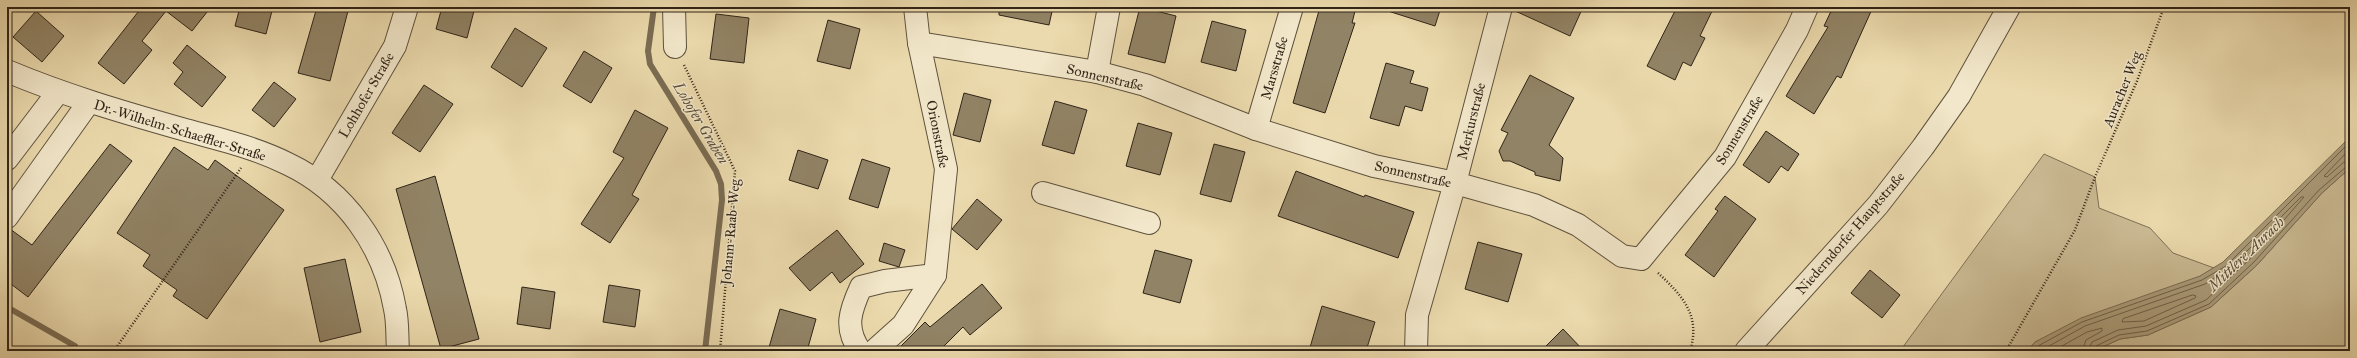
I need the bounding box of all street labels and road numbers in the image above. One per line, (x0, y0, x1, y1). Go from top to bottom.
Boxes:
street label: Marsstraße (1257, 34, 1292, 102)
street label: Auracher Weg (2099, 48, 2146, 131)
street label: Lohhofer Straße (335, 49, 398, 141)
street label: Sonnenstraße (1065, 60, 1145, 95)
street label: Merkurstraße (1454, 81, 1489, 161)
street label: Sonnenstraße (1712, 92, 1767, 168)
street label: Dr.-Wilhelm-Schaeffler-Straße (92, 96, 268, 165)
street label: Orionstraße (923, 99, 952, 170)
street label: Sonnenstraße (1373, 157, 1453, 192)
street label: Niederndorfer Hauptstraße (1792, 168, 1908, 298)
street label: Johann-Raab-Weg (717, 178, 745, 288)

